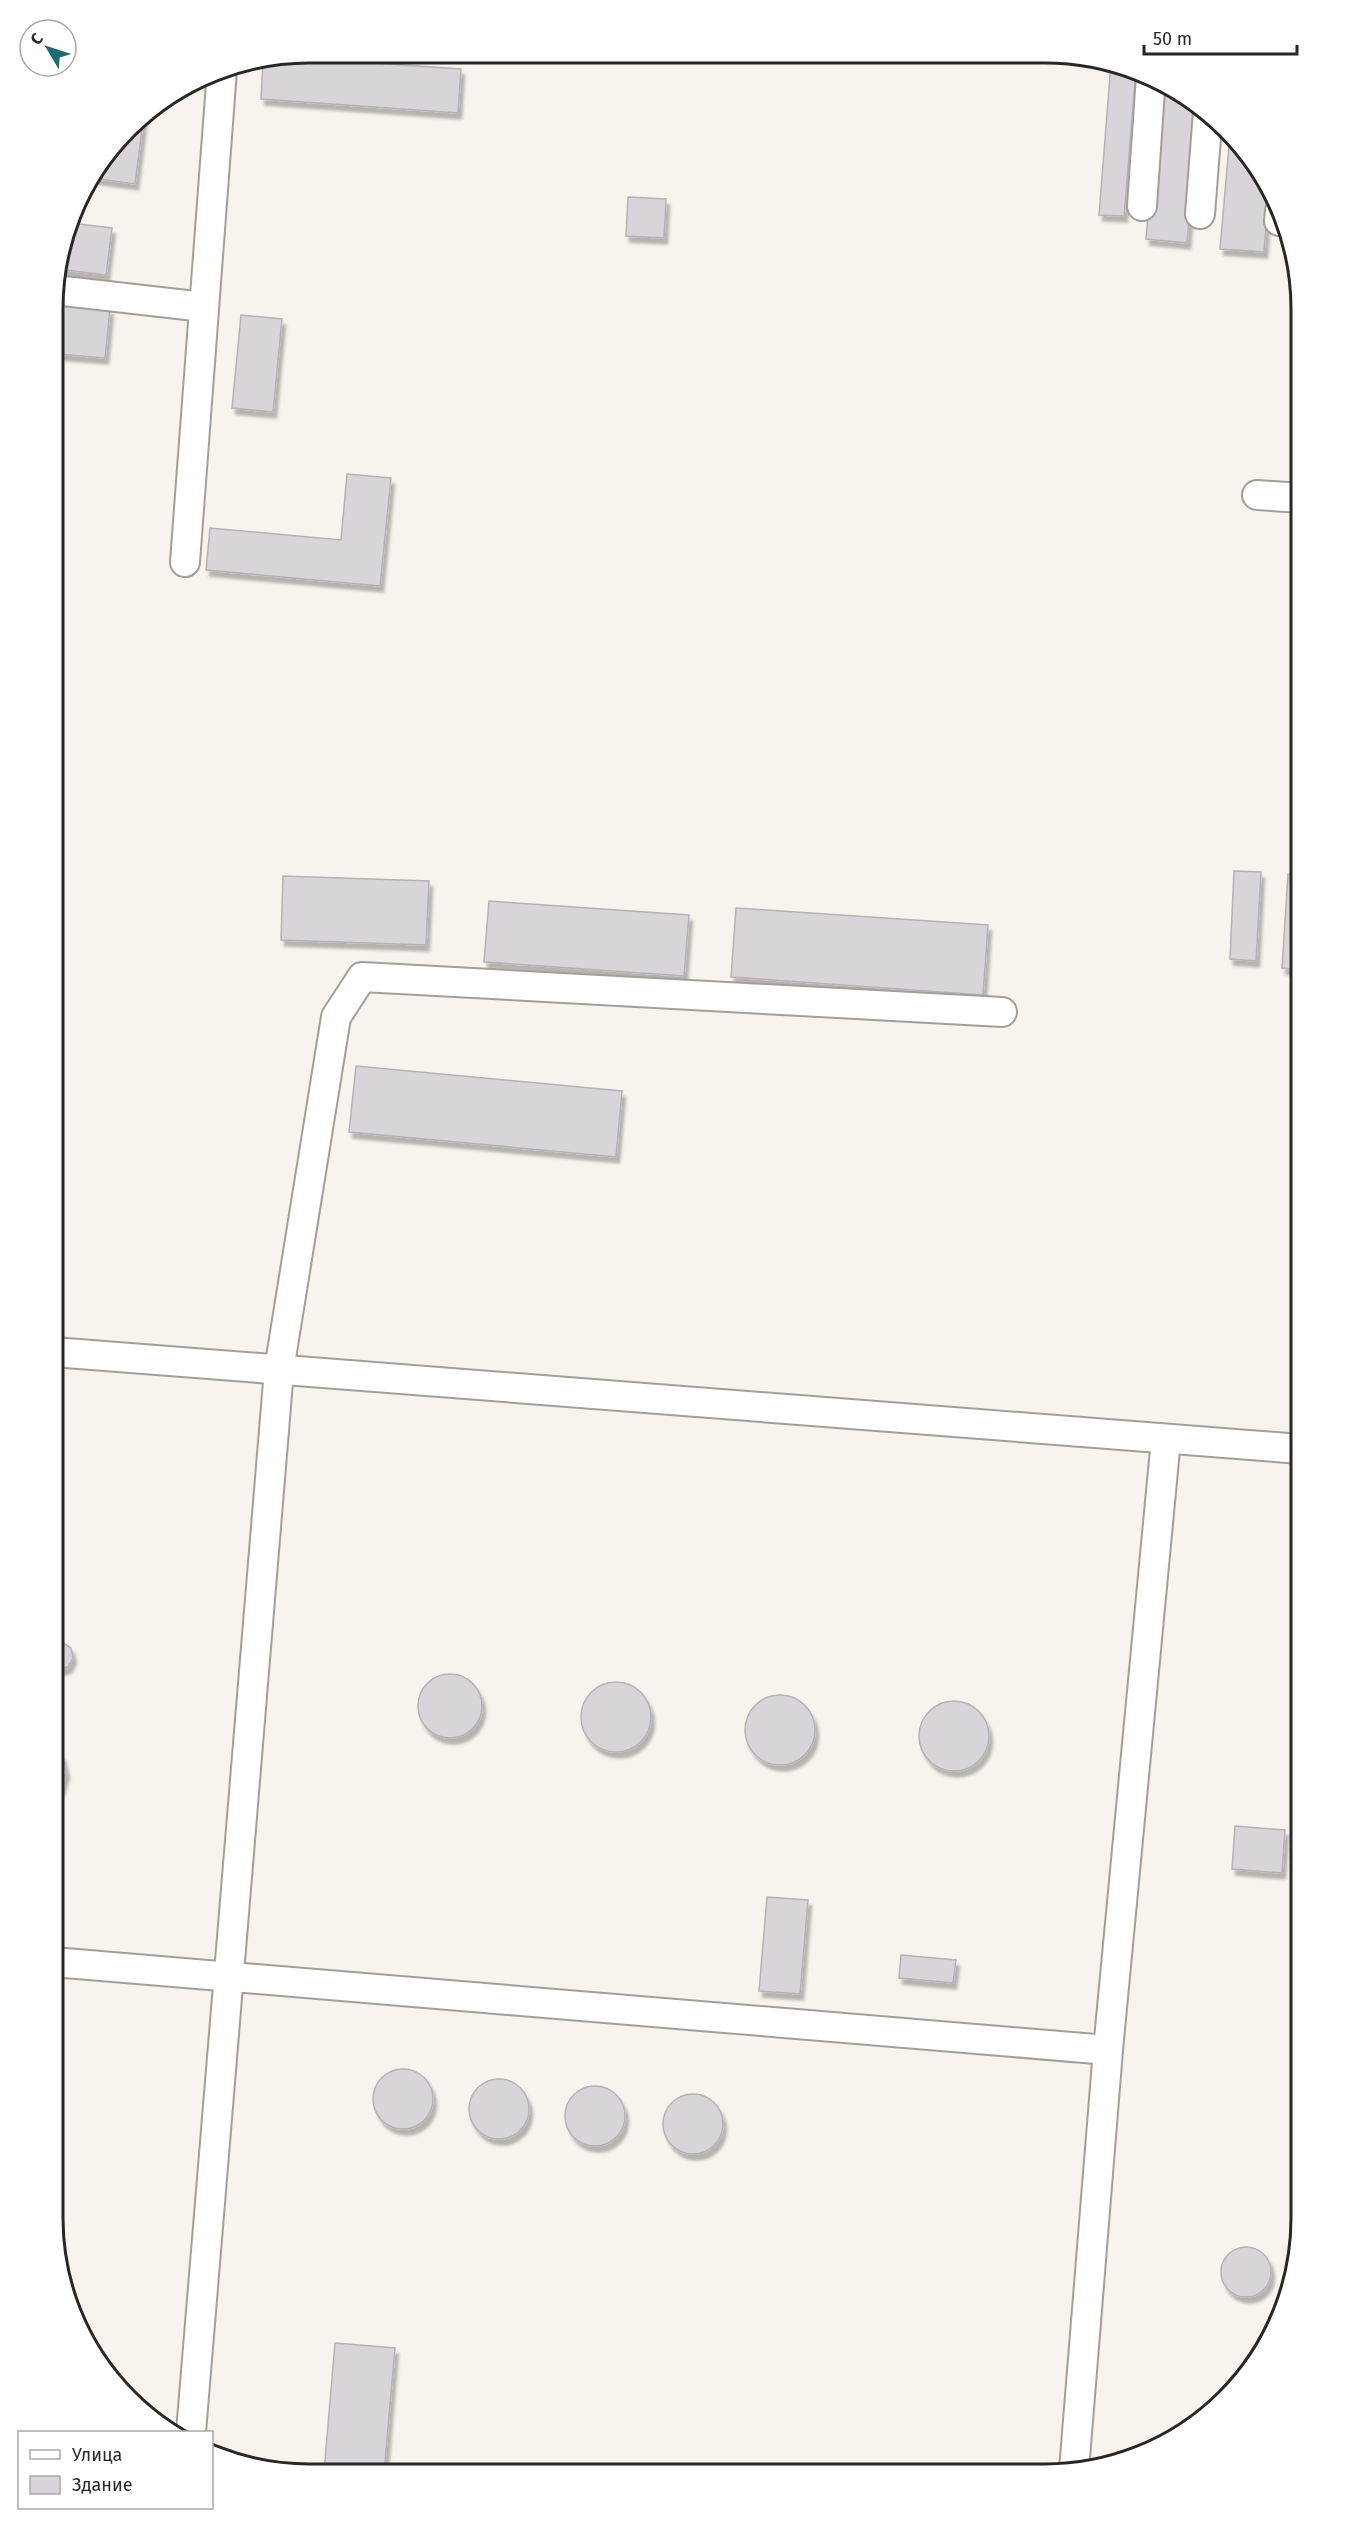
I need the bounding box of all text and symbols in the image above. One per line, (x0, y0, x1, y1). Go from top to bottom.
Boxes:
north arrow (18, 18, 78, 78)
scale bar (1144, 18, 1297, 56)
text: 50 m (1153, 28, 1192, 50)
text: С (26, 29, 48, 48)
legend (18, 2431, 213, 2509)
text: Улица (72, 2444, 122, 2466)
text: Здание (72, 2474, 133, 2496)

